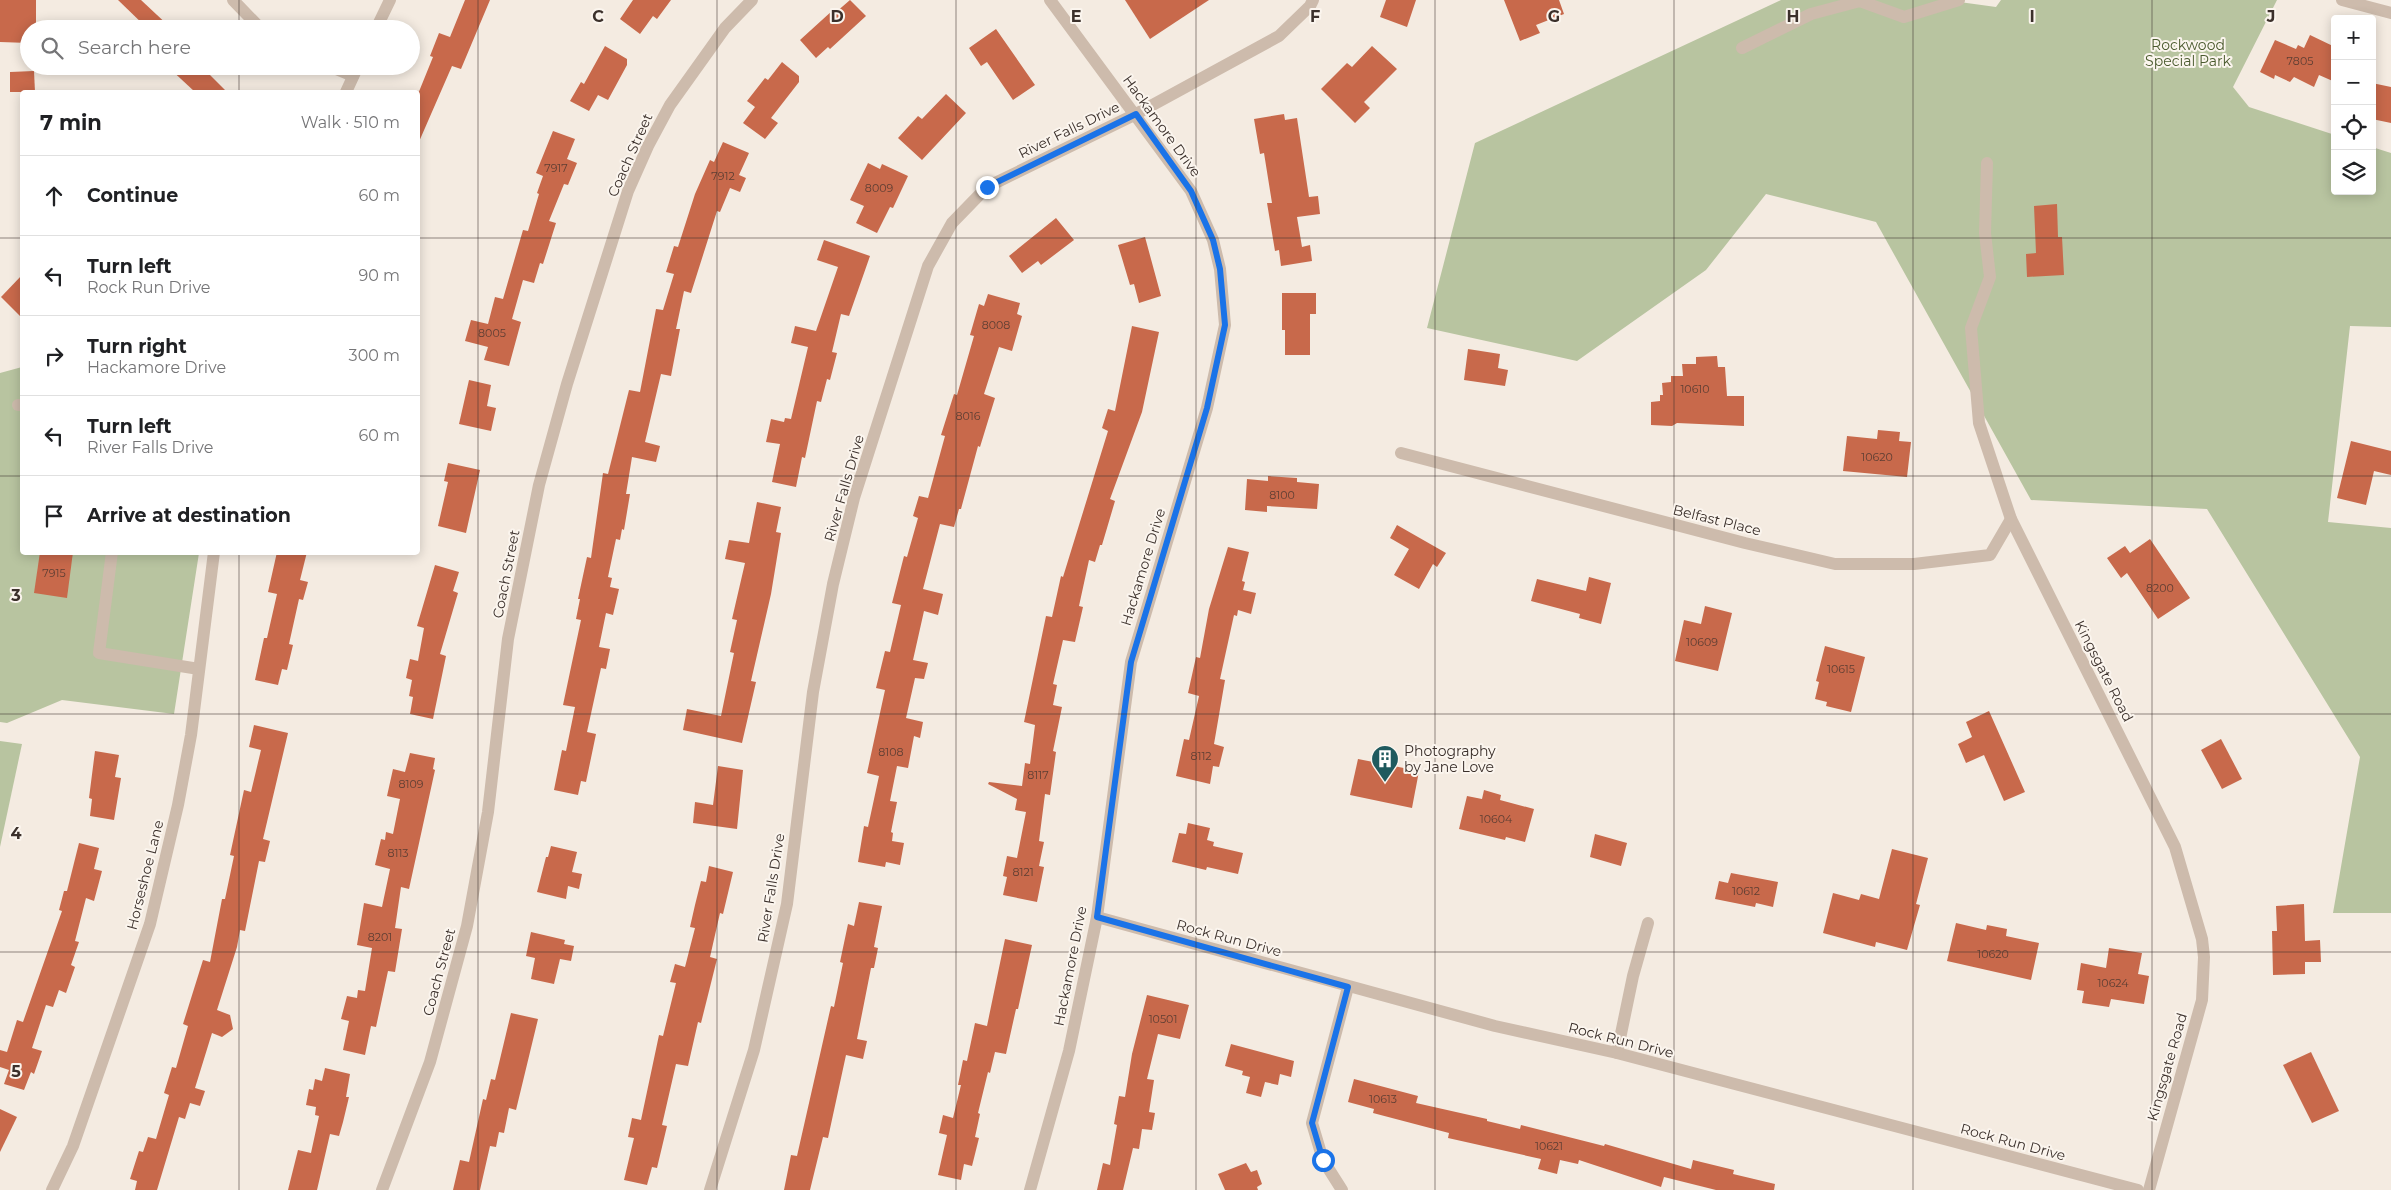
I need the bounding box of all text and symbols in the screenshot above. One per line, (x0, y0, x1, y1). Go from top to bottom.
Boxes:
text: C (592, 7, 604, 26)
text: D (830, 7, 844, 26)
text: E (1071, 7, 1081, 26)
text: F (1310, 7, 1320, 26)
text: G (1548, 7, 1560, 26)
text: H (1787, 7, 1799, 26)
text: I (2029, 7, 2035, 26)
text: J (2266, 7, 2275, 26)
map controls (2331, 15, 2376, 195)
button: + (2331, 15, 2376, 60)
search box (20, 20, 420, 75)
icon: search (38, 34, 66, 62)
text: Search here (78, 36, 191, 59)
park label: Rockwood Special Park (2145, 36, 2232, 70)
house number: 7805 (2287, 54, 2313, 68)
button: − (2331, 60, 2376, 105)
street label: Hackamore Drive (1119, 71, 1205, 181)
street label: River Falls Drive (1015, 98, 1123, 162)
button: locate (2331, 105, 2376, 150)
text: 7 min (40, 110, 102, 135)
street label: Coach Street (604, 110, 657, 200)
text: Walk · 510 m (301, 113, 400, 132)
button: layers (2331, 150, 2376, 195)
house number: 7917 (544, 161, 568, 175)
house number: 7912 (711, 169, 735, 183)
route end (976, 176, 999, 199)
house number: 8009 (865, 181, 893, 195)
icon: ahead (40, 182, 68, 210)
text: Continue (87, 184, 178, 207)
text: 60 m (358, 186, 400, 205)
text: Turn left (87, 255, 172, 278)
icon: left (40, 262, 68, 290)
text: 90 m (358, 266, 400, 285)
text: Rock Run Drive (87, 278, 210, 297)
house number: 8008 (982, 318, 1010, 332)
house number: 8005 (478, 326, 506, 340)
text: Turn right (87, 335, 187, 358)
icon: right (40, 342, 68, 370)
text: 300 m (349, 346, 400, 365)
text: Hackamore Drive (87, 358, 226, 377)
house number: 10610 (1680, 382, 1710, 396)
house number: 8016 (956, 409, 981, 423)
text: Turn left (87, 415, 172, 438)
icon: left (40, 422, 68, 450)
text: 60 m (358, 426, 400, 445)
street label: River Falls Drive (820, 432, 868, 544)
text: River Falls Drive (87, 438, 213, 457)
house number: 10620 (1861, 450, 1893, 464)
house number: 8100 (1269, 488, 1295, 502)
street label: Belfast Place (1671, 500, 1763, 540)
icon: arrive (40, 502, 68, 530)
text: Arrive at destination (87, 504, 291, 527)
street label: Hackamore Drive (1117, 506, 1169, 628)
street label: Coach Street (489, 528, 523, 620)
house number: 7915 (42, 566, 66, 580)
house number: 8200 (2146, 581, 2174, 595)
text: 3 (10, 586, 21, 605)
street label: Kingsgate Road (2071, 617, 2137, 725)
house number: 10609 (1686, 635, 1718, 649)
house number: 10615 (1827, 662, 1855, 676)
place label: Photography by Jane Love (1404, 742, 1496, 776)
building icon: Photography by Jane Love (1370, 744, 1400, 783)
house number: 8108 (878, 745, 904, 759)
house number: 8112 (1190, 749, 1212, 763)
house number: 8117 (1027, 768, 1049, 782)
house number: 8109 (399, 777, 424, 791)
house number: 10604 (1480, 812, 1513, 826)
street label: Horseshoe Lane (123, 818, 167, 932)
text: 4 (10, 824, 22, 843)
street label: River Falls Drive (753, 832, 789, 944)
house number: 8113 (387, 846, 409, 860)
house number: 8121 (1012, 865, 1034, 879)
house number: 10612 (1732, 884, 1760, 898)
street label: Hackamore Drive (1050, 905, 1090, 1027)
street label: Rock Run Drive (1174, 915, 1284, 961)
street label: Coach Street (419, 926, 459, 1018)
house number: 8201 (368, 930, 392, 944)
house number: 10620 (1977, 947, 2009, 961)
house number: 10624 (2097, 976, 2129, 990)
street label: Kingsgate Road (2143, 1011, 2191, 1123)
house number: 10501 (1149, 1012, 1177, 1026)
street label: Rock Run Drive (1566, 1018, 1676, 1062)
text: 5 (11, 1062, 21, 1081)
house number: 10613 (1369, 1092, 1397, 1106)
street label: Rock Run Drive (1958, 1119, 2068, 1165)
house number: 10621 (1535, 1139, 1563, 1153)
route start (1312, 1149, 1335, 1172)

